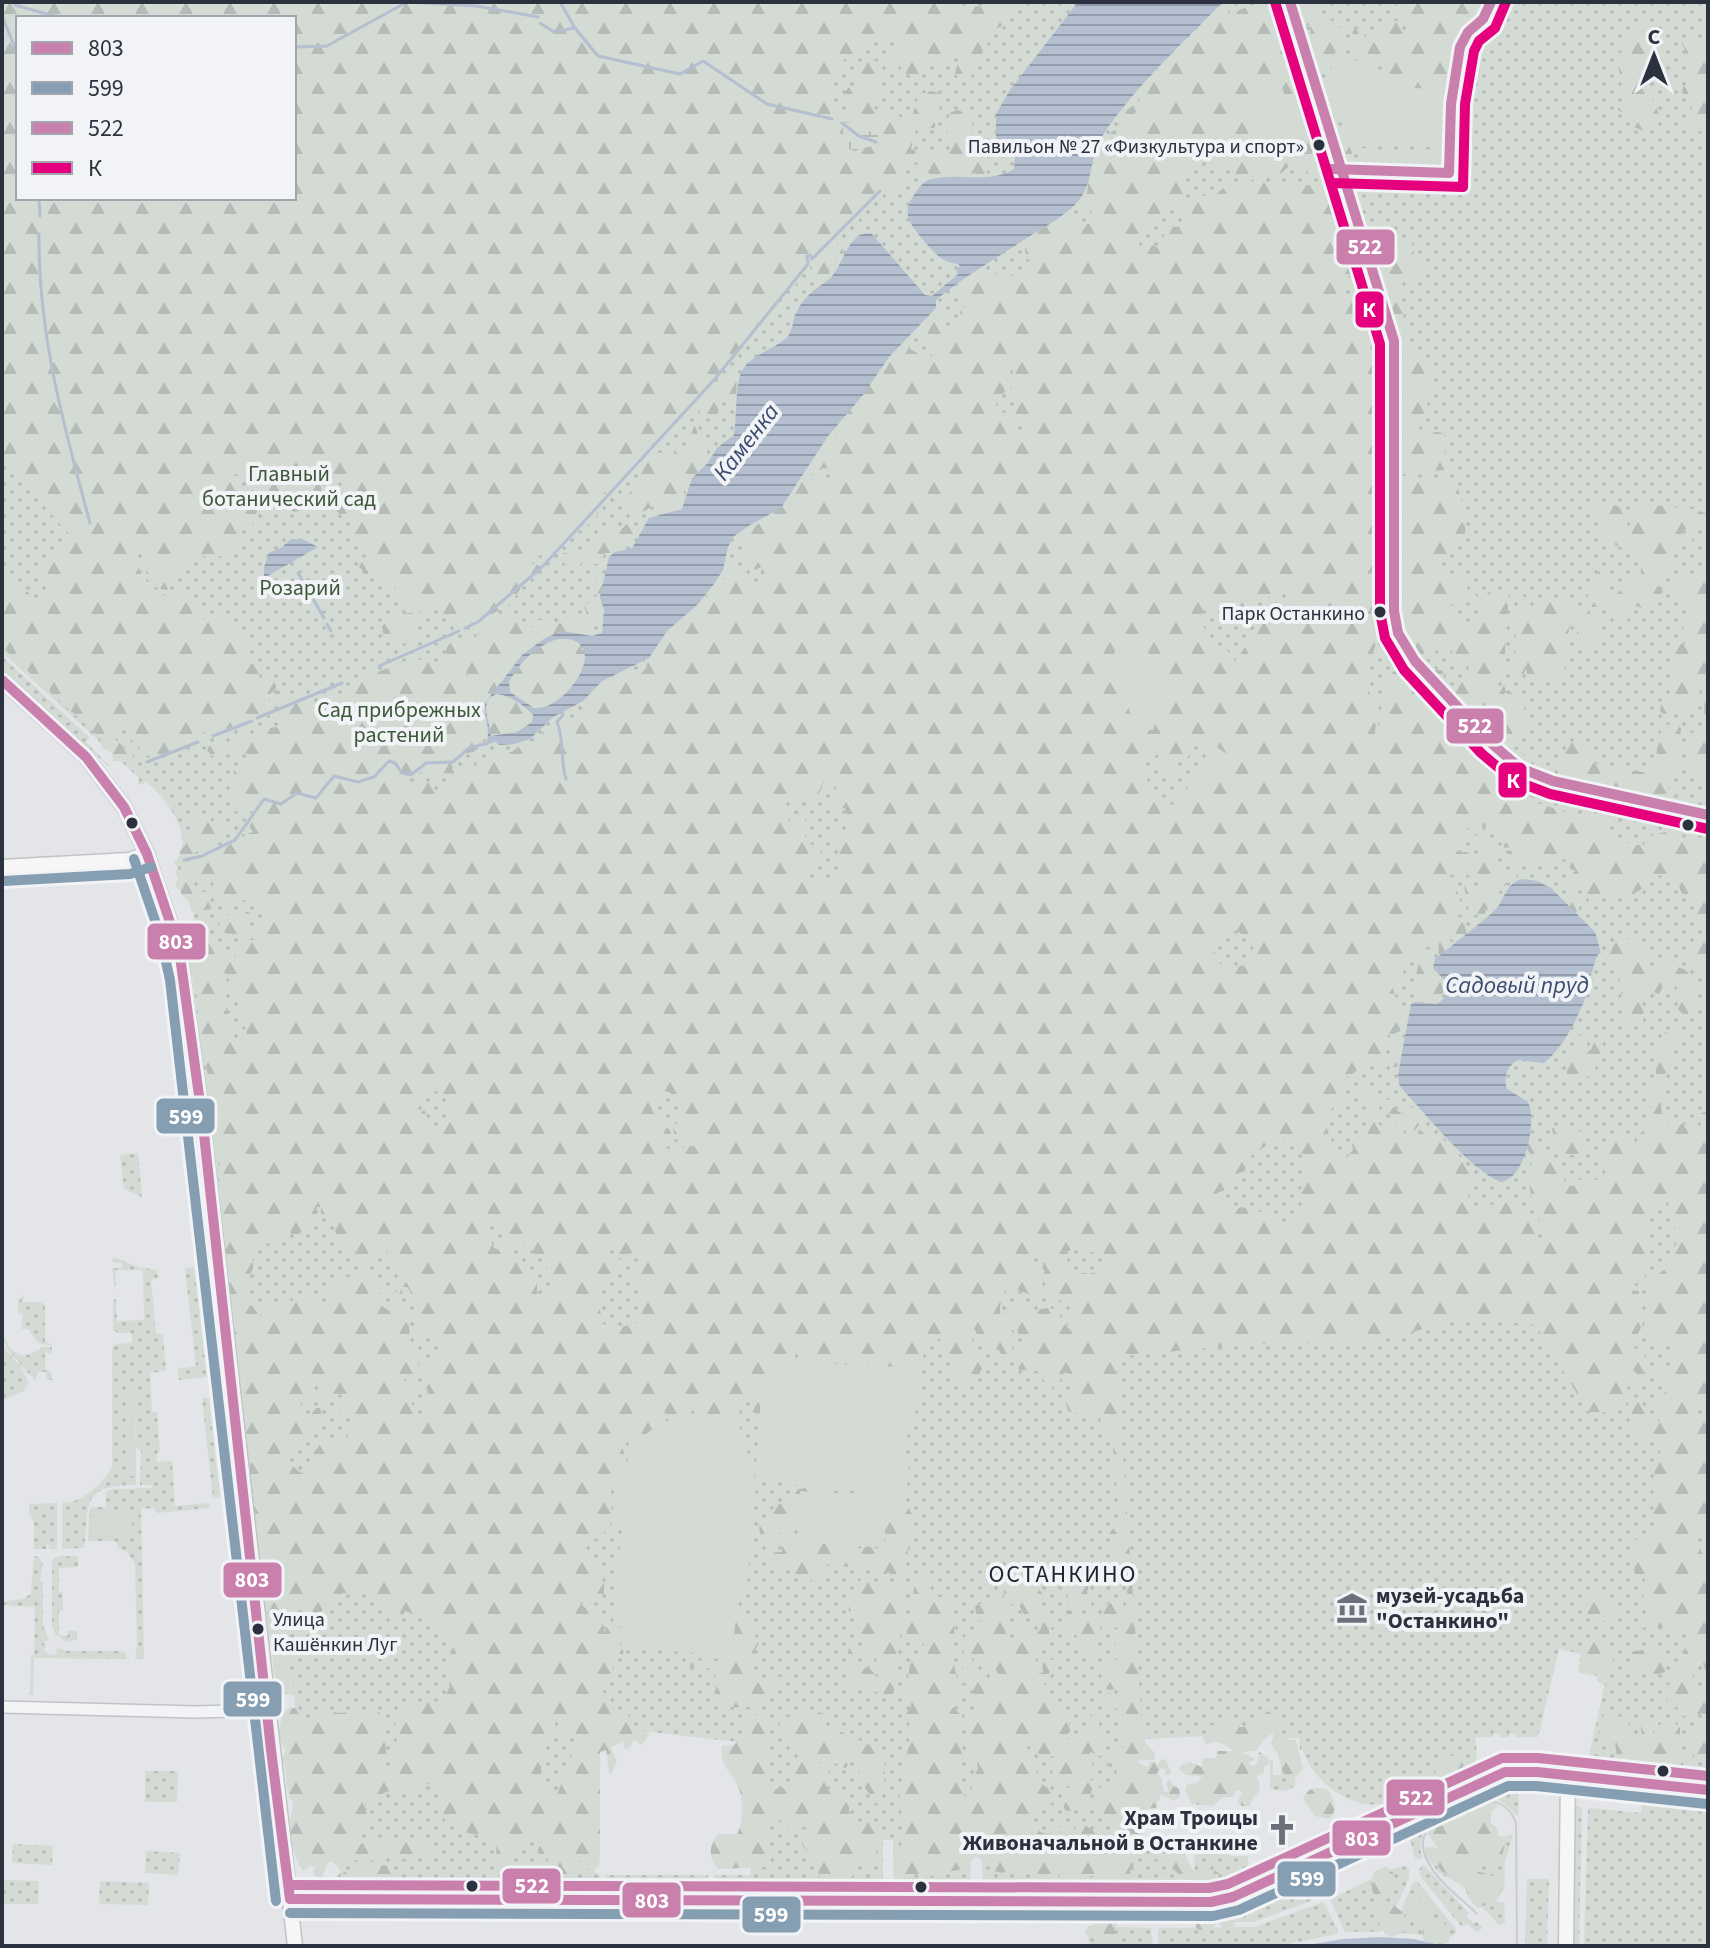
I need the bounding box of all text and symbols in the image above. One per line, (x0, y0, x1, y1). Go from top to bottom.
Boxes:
legend (16, 16, 296, 200)
north arrow (1614, 16, 1694, 96)
text: С (1648, 21, 1661, 53)
text: 803 (88, 31, 124, 66)
text: 599 (88, 71, 124, 106)
text: 522 (88, 111, 124, 146)
place label: Павильон № 27 «Физкультура и спорт» (968, 133, 1304, 161)
marker: Павильон № 27 «Физкультура и спорт» (1311, 137, 1327, 153)
text: К (88, 151, 102, 186)
line badge: 522 (1335, 228, 1396, 266)
text: 522 (1348, 231, 1382, 263)
line badge: К (1354, 290, 1385, 329)
text: К (1362, 294, 1376, 326)
water label: Каменка (705, 396, 788, 489)
park label: Главный ботанический сад (202, 458, 376, 515)
park label: Розарий (259, 572, 341, 604)
place label: Парк Останкино (1221, 600, 1365, 628)
marker: Парк Останкино (1372, 604, 1388, 620)
park label: Сад прибрежных растений (317, 694, 481, 751)
line badge: 522 (1445, 707, 1505, 745)
text: 522 (1458, 710, 1492, 742)
line badge: К (1497, 761, 1528, 799)
text: К (1506, 765, 1520, 797)
unlabelled marker (124, 815, 140, 831)
unlabelled marker (1680, 817, 1696, 833)
line badge: 803 (146, 922, 207, 961)
text: 803 (159, 926, 193, 958)
water label: Садовый пруд (1445, 968, 1589, 1003)
line badge: 599 (155, 1097, 216, 1135)
text: 599 (169, 1101, 203, 1133)
district label: ОСТАНКИНО (988, 1557, 1138, 1592)
line badge: 803 (222, 1561, 283, 1599)
text: 803 (235, 1564, 269, 1596)
place label: музей-усадьба "Останкино" (1376, 1580, 1524, 1637)
museum icon: музей-усадьба "Останкино" (1335, 1591, 1369, 1625)
place label: Улица Кашёнкин Луг (273, 1606, 397, 1659)
marker: Улица Кашёнкин Луг (250, 1621, 266, 1637)
line badge: 599 (222, 1680, 283, 1718)
text: 599 (236, 1684, 270, 1716)
unlabelled marker (1655, 1763, 1671, 1779)
line badge: 522 (1385, 1778, 1446, 1817)
text: 522 (1399, 1782, 1433, 1814)
place label: Храм Троицы Живоначальной в Останкине (963, 1802, 1258, 1859)
church icon: Храм Троицы Живоначальной в Останкине (1265, 1813, 1299, 1847)
line badge: 803 (1331, 1819, 1392, 1857)
text: 803 (1345, 1823, 1379, 1855)
line badge: 599 (1276, 1860, 1337, 1898)
text: 599 (1290, 1863, 1324, 1895)
line badge: 522 (501, 1867, 562, 1905)
text: 522 (515, 1870, 549, 1902)
unlabelled marker (464, 1878, 480, 1894)
unlabelled marker (913, 1879, 929, 1895)
line badge: 803 (621, 1881, 682, 1919)
text: 803 (635, 1885, 669, 1917)
line badge: 599 (741, 1895, 802, 1934)
text: 599 (754, 1899, 788, 1931)

